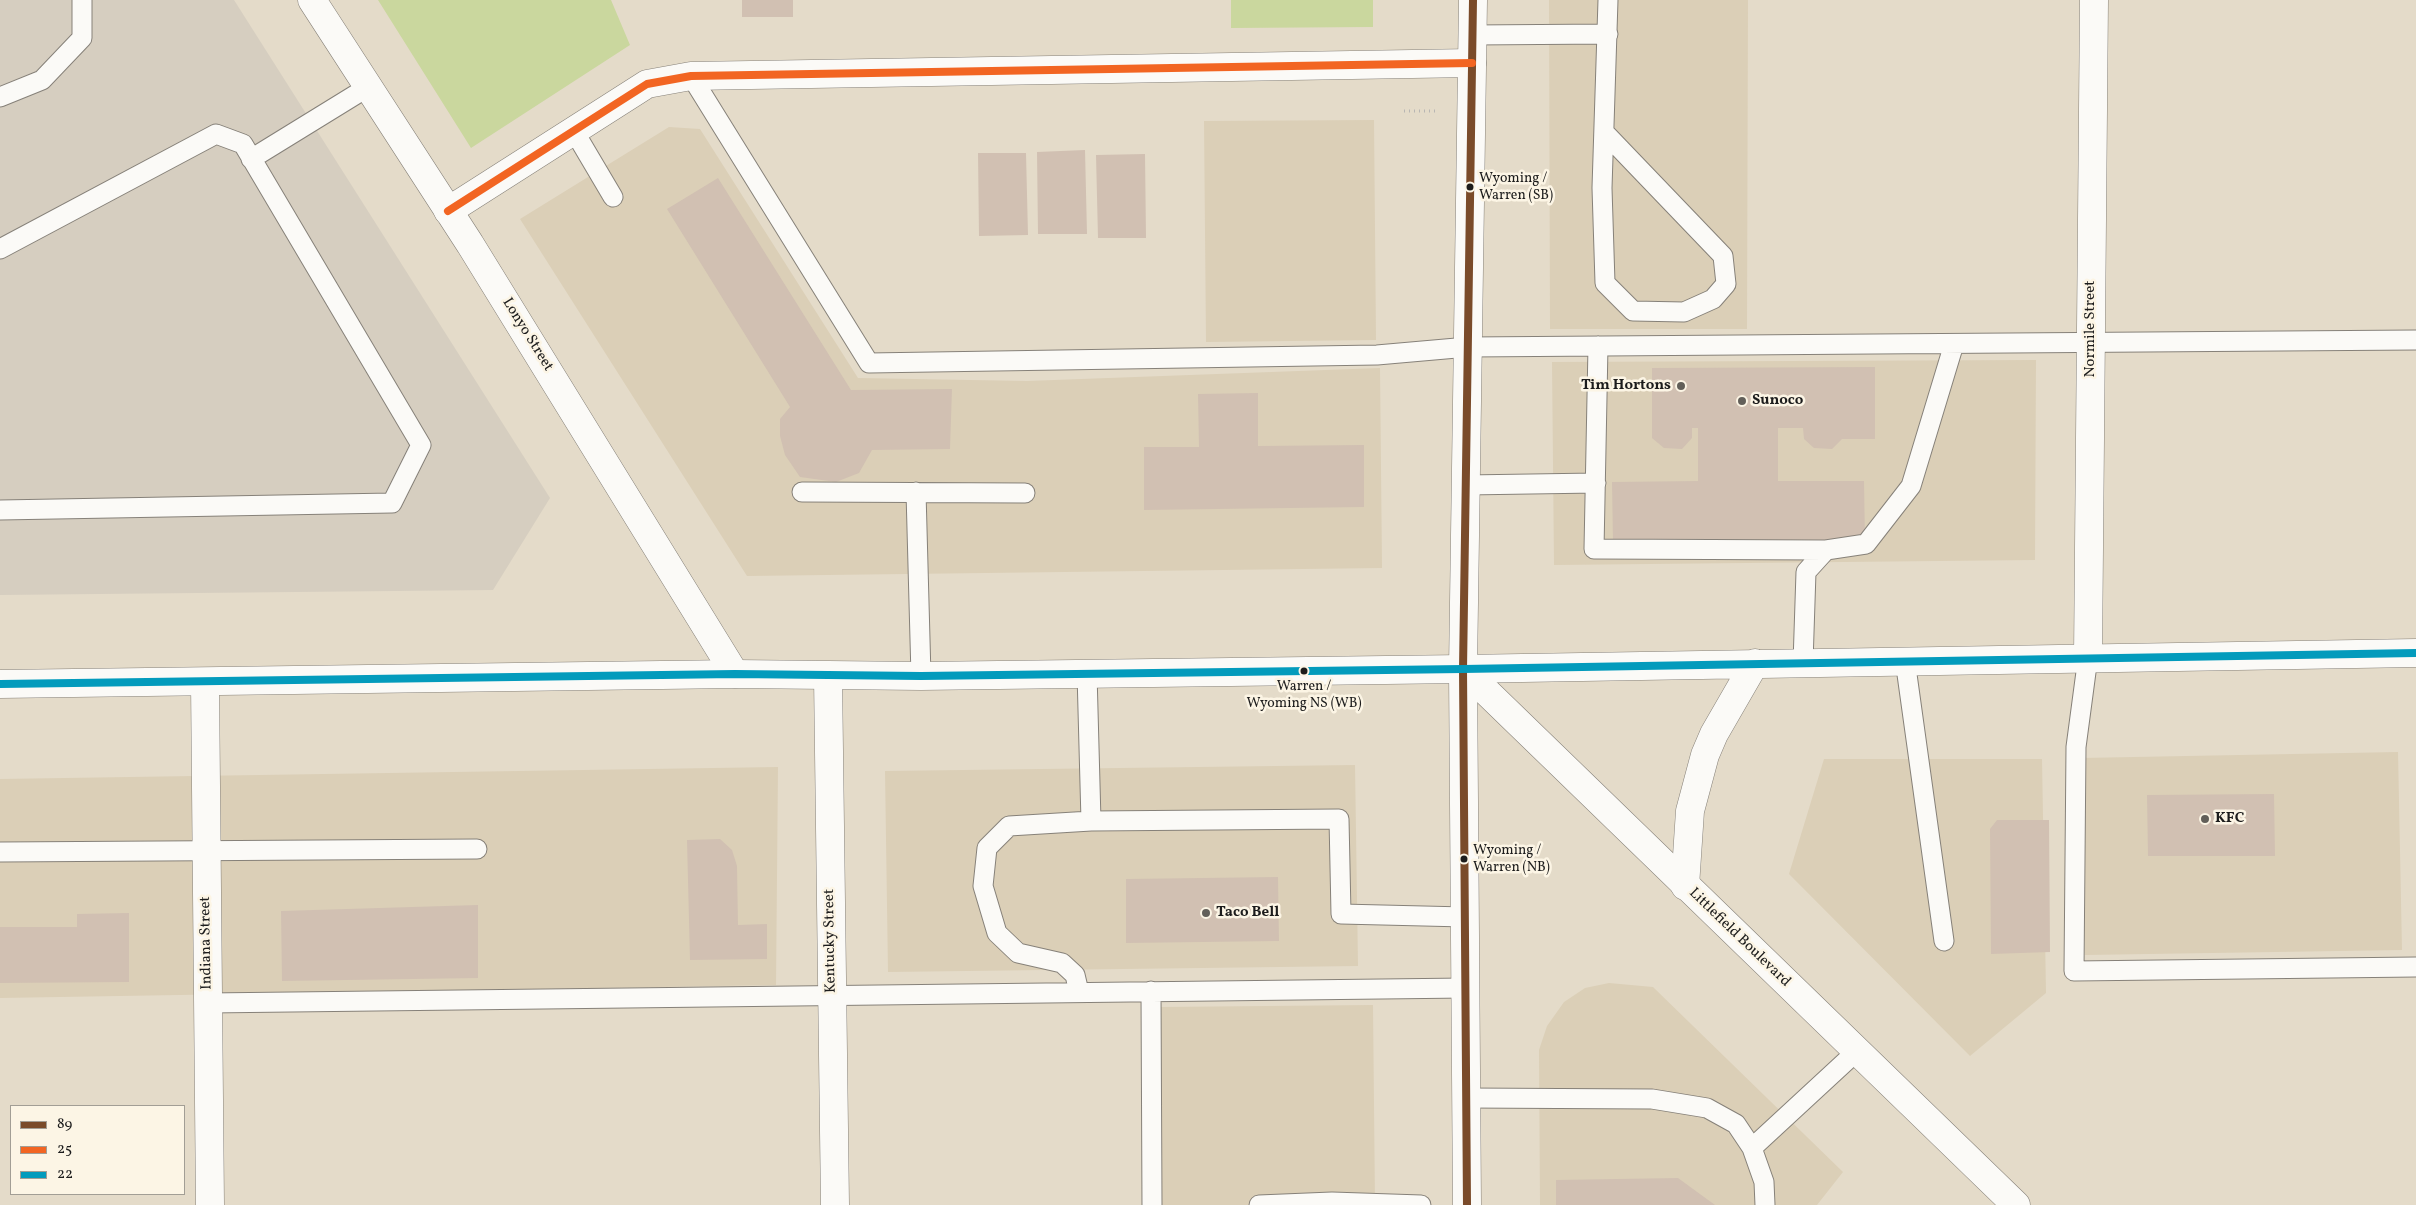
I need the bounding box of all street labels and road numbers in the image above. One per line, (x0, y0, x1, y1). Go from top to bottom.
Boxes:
street label: Normile Street (2082, 280, 2100, 378)
street label: Lonyo Street (497, 295, 557, 375)
street label: Littlefield Boulevard (1684, 885, 1794, 991)
street label: Kentucky Street (821, 889, 841, 993)
street label: Indiana Street (197, 896, 217, 990)

